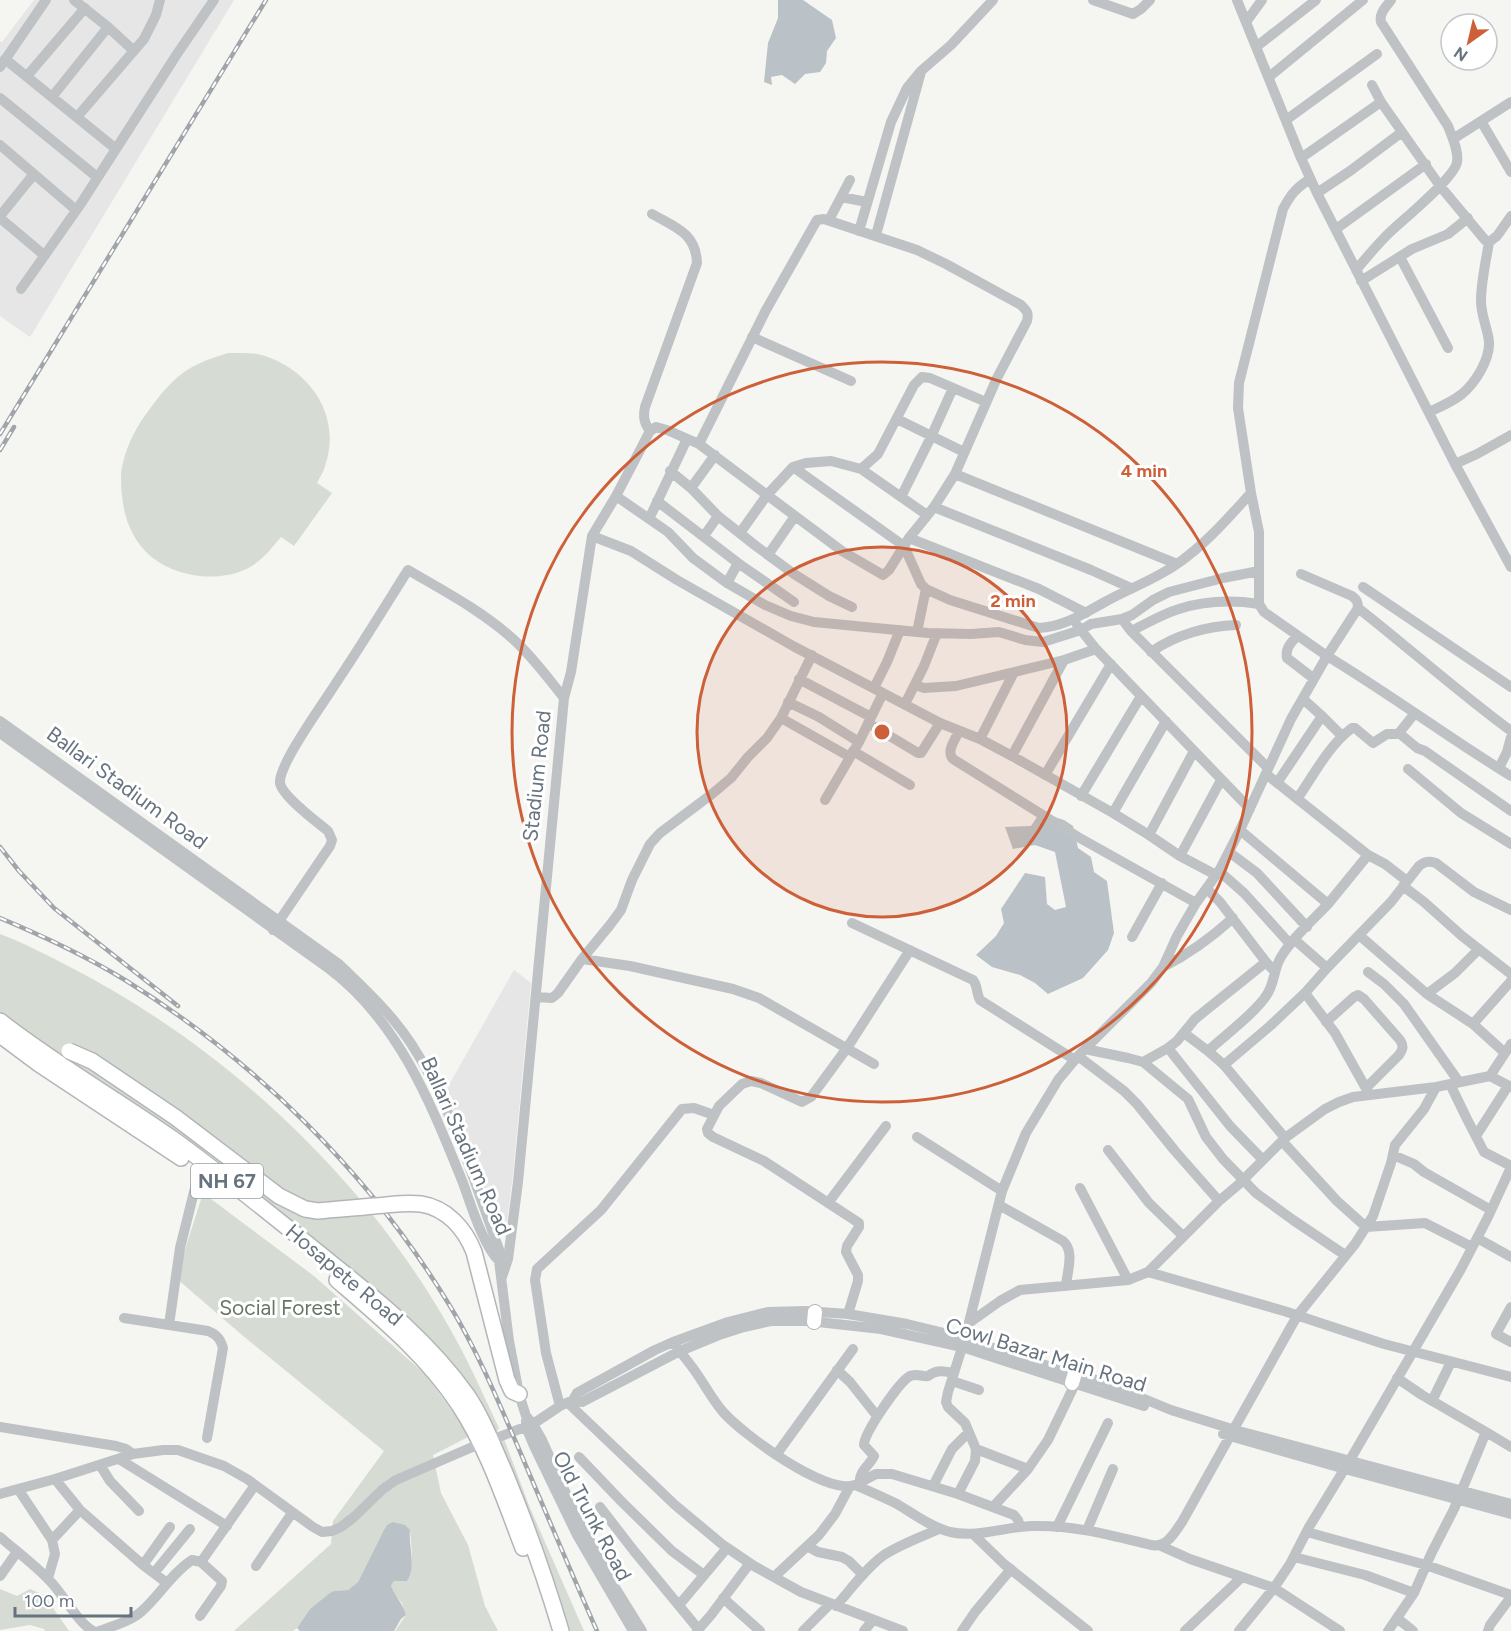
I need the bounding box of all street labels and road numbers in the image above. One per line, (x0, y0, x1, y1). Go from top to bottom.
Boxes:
street label: Stadium Road (517, 709, 556, 843)
street label: Ballari Stadium Road (42, 721, 212, 854)
street label: Ballari Stadium Road (416, 1053, 517, 1239)
road number: NH 67 (191, 1164, 263, 1198)
street label: Hosapete Road (281, 1218, 408, 1331)
street label: Cowl Bazar Main Road (943, 1312, 1150, 1397)
street label: Old Trunk Road (548, 1447, 637, 1585)

